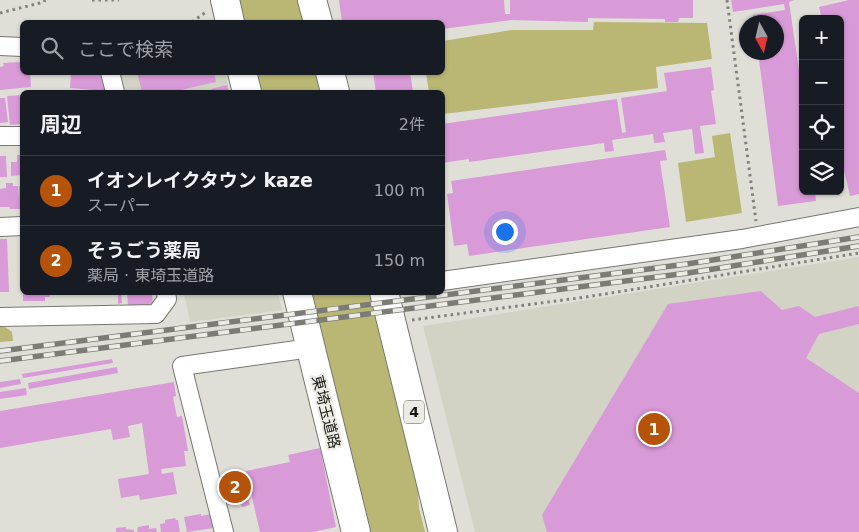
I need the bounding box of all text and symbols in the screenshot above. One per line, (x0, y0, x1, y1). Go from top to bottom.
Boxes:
north arrow (739, 15, 784, 60)
map controls (799, 15, 844, 195)
button: + (799, 15, 844, 60)
search box (20, 20, 445, 75)
icon: search (38, 34, 66, 62)
text: ここで検索 (78, 38, 173, 60)
button: − (799, 60, 844, 105)
button: locate (799, 105, 844, 150)
text: 周辺 (40, 113, 82, 137)
text: 2件 (399, 115, 425, 134)
button: layers (799, 150, 844, 195)
text: イオンレイクタウン kaze (87, 169, 313, 191)
text: 1 (50, 181, 62, 200)
text: 100 m (374, 181, 425, 200)
text: スーパー (87, 196, 151, 215)
your location (492, 219, 518, 245)
text: そうごう薬局 (87, 239, 201, 261)
text: 2 (50, 251, 62, 270)
text: 150 m (374, 251, 425, 270)
text: 薬局 · 東埼玉道路 (87, 266, 214, 285)
street label: 東埼玉道路 (308, 373, 344, 451)
road number: 4 (404, 401, 424, 424)
pin: 1 (638, 410, 670, 448)
pin: 2 (219, 468, 251, 506)

